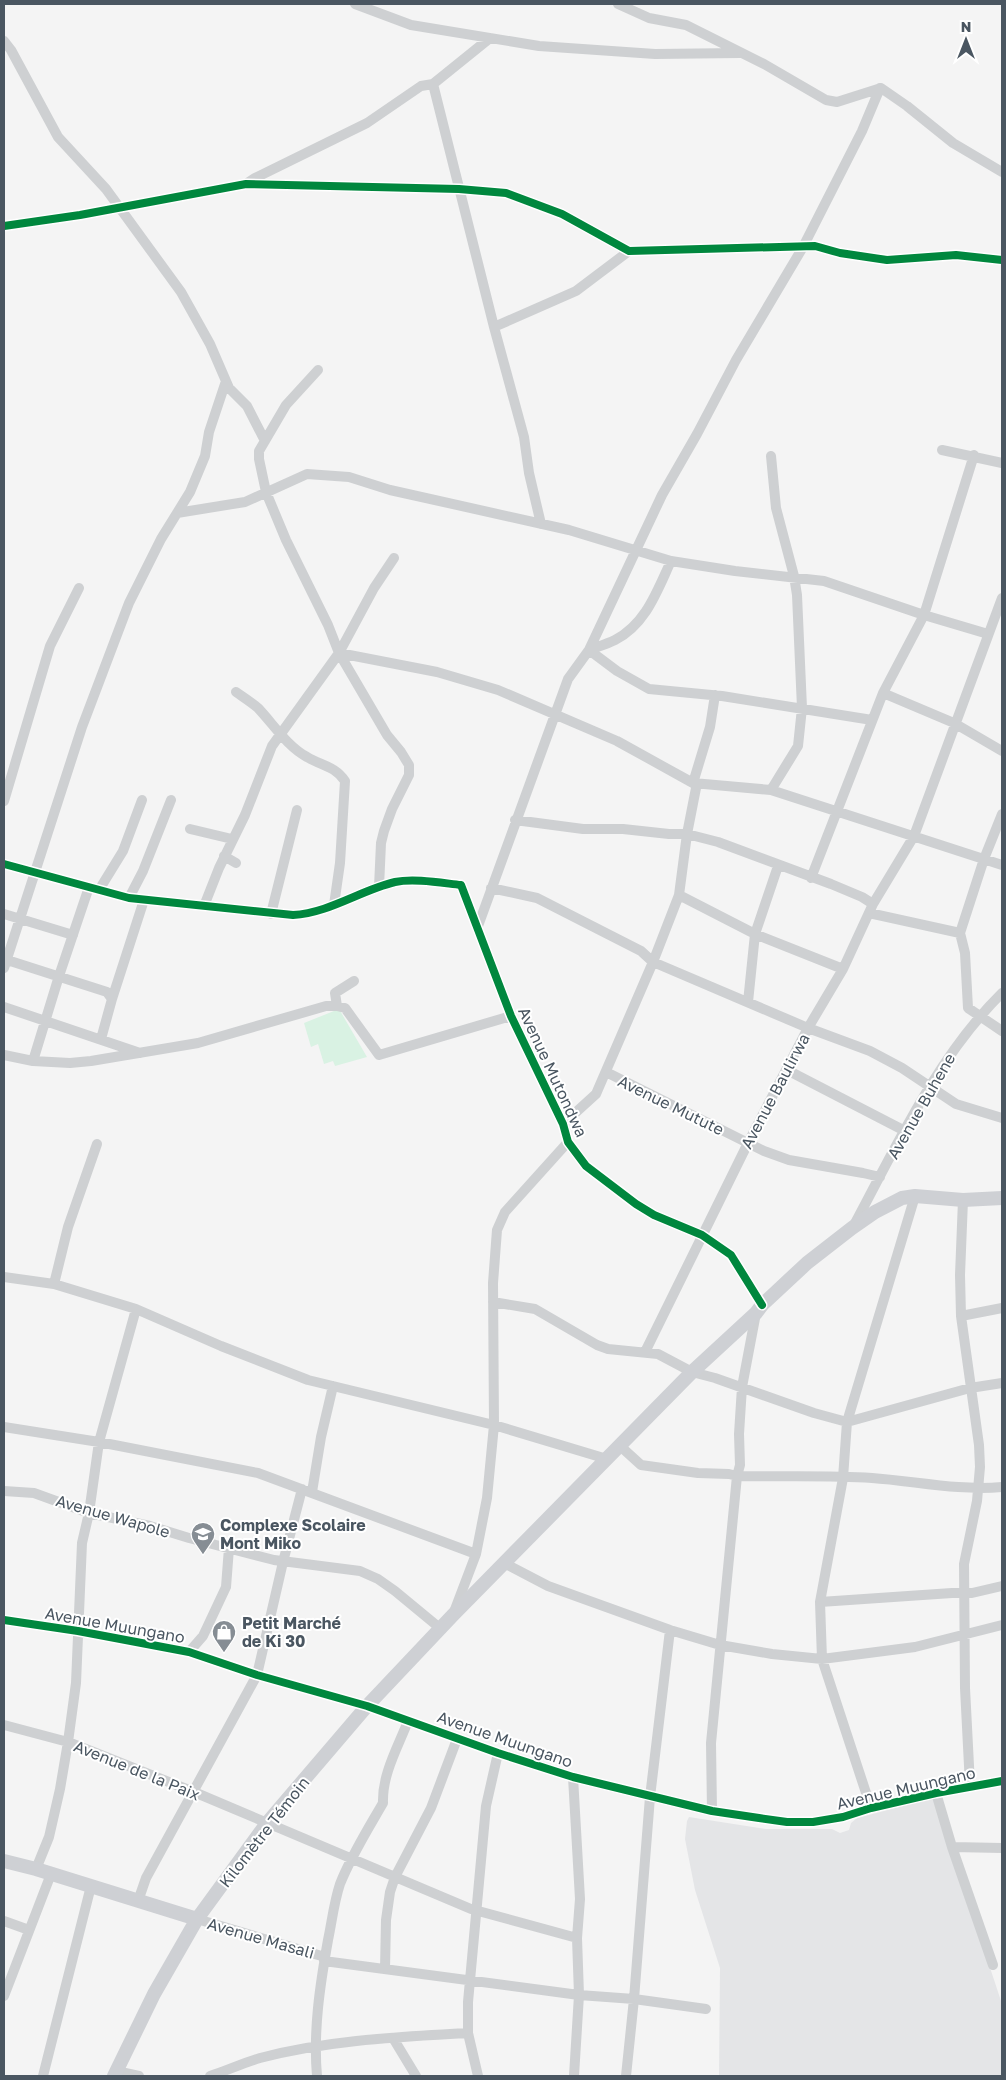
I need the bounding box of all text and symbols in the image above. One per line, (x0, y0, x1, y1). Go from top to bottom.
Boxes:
north arrow (941, 15, 991, 65)
text: N (961, 18, 971, 35)
street label: Avenue Mutondwa (514, 1004, 592, 1140)
street label: Avenue Baulirwa (736, 1030, 814, 1152)
street label: Avenue Buhene (883, 1049, 959, 1163)
street label: Avenue Mutute (615, 1071, 727, 1139)
street label: Avenue Wapole (54, 1490, 172, 1542)
place label: Complexe Scolaire Mont Miko (220, 1515, 366, 1553)
school or university icon: Complexe Scolaire Mont Miko (190, 1521, 216, 1555)
street label: Avenue Muungano (43, 1603, 187, 1647)
place label: Petit Marché de Ki 30 (242, 1613, 341, 1651)
shop icon: Petit Marché de Ki 30 (211, 1619, 237, 1653)
street label: Avenue Muungano (435, 1706, 575, 1772)
street label: Avenue de la Paix (71, 1736, 203, 1804)
street label: Avenue Muungano (835, 1762, 977, 1814)
street label: Kilomètre Témoin (215, 1773, 313, 1891)
street label: Avenue Masali (205, 1913, 317, 1963)

